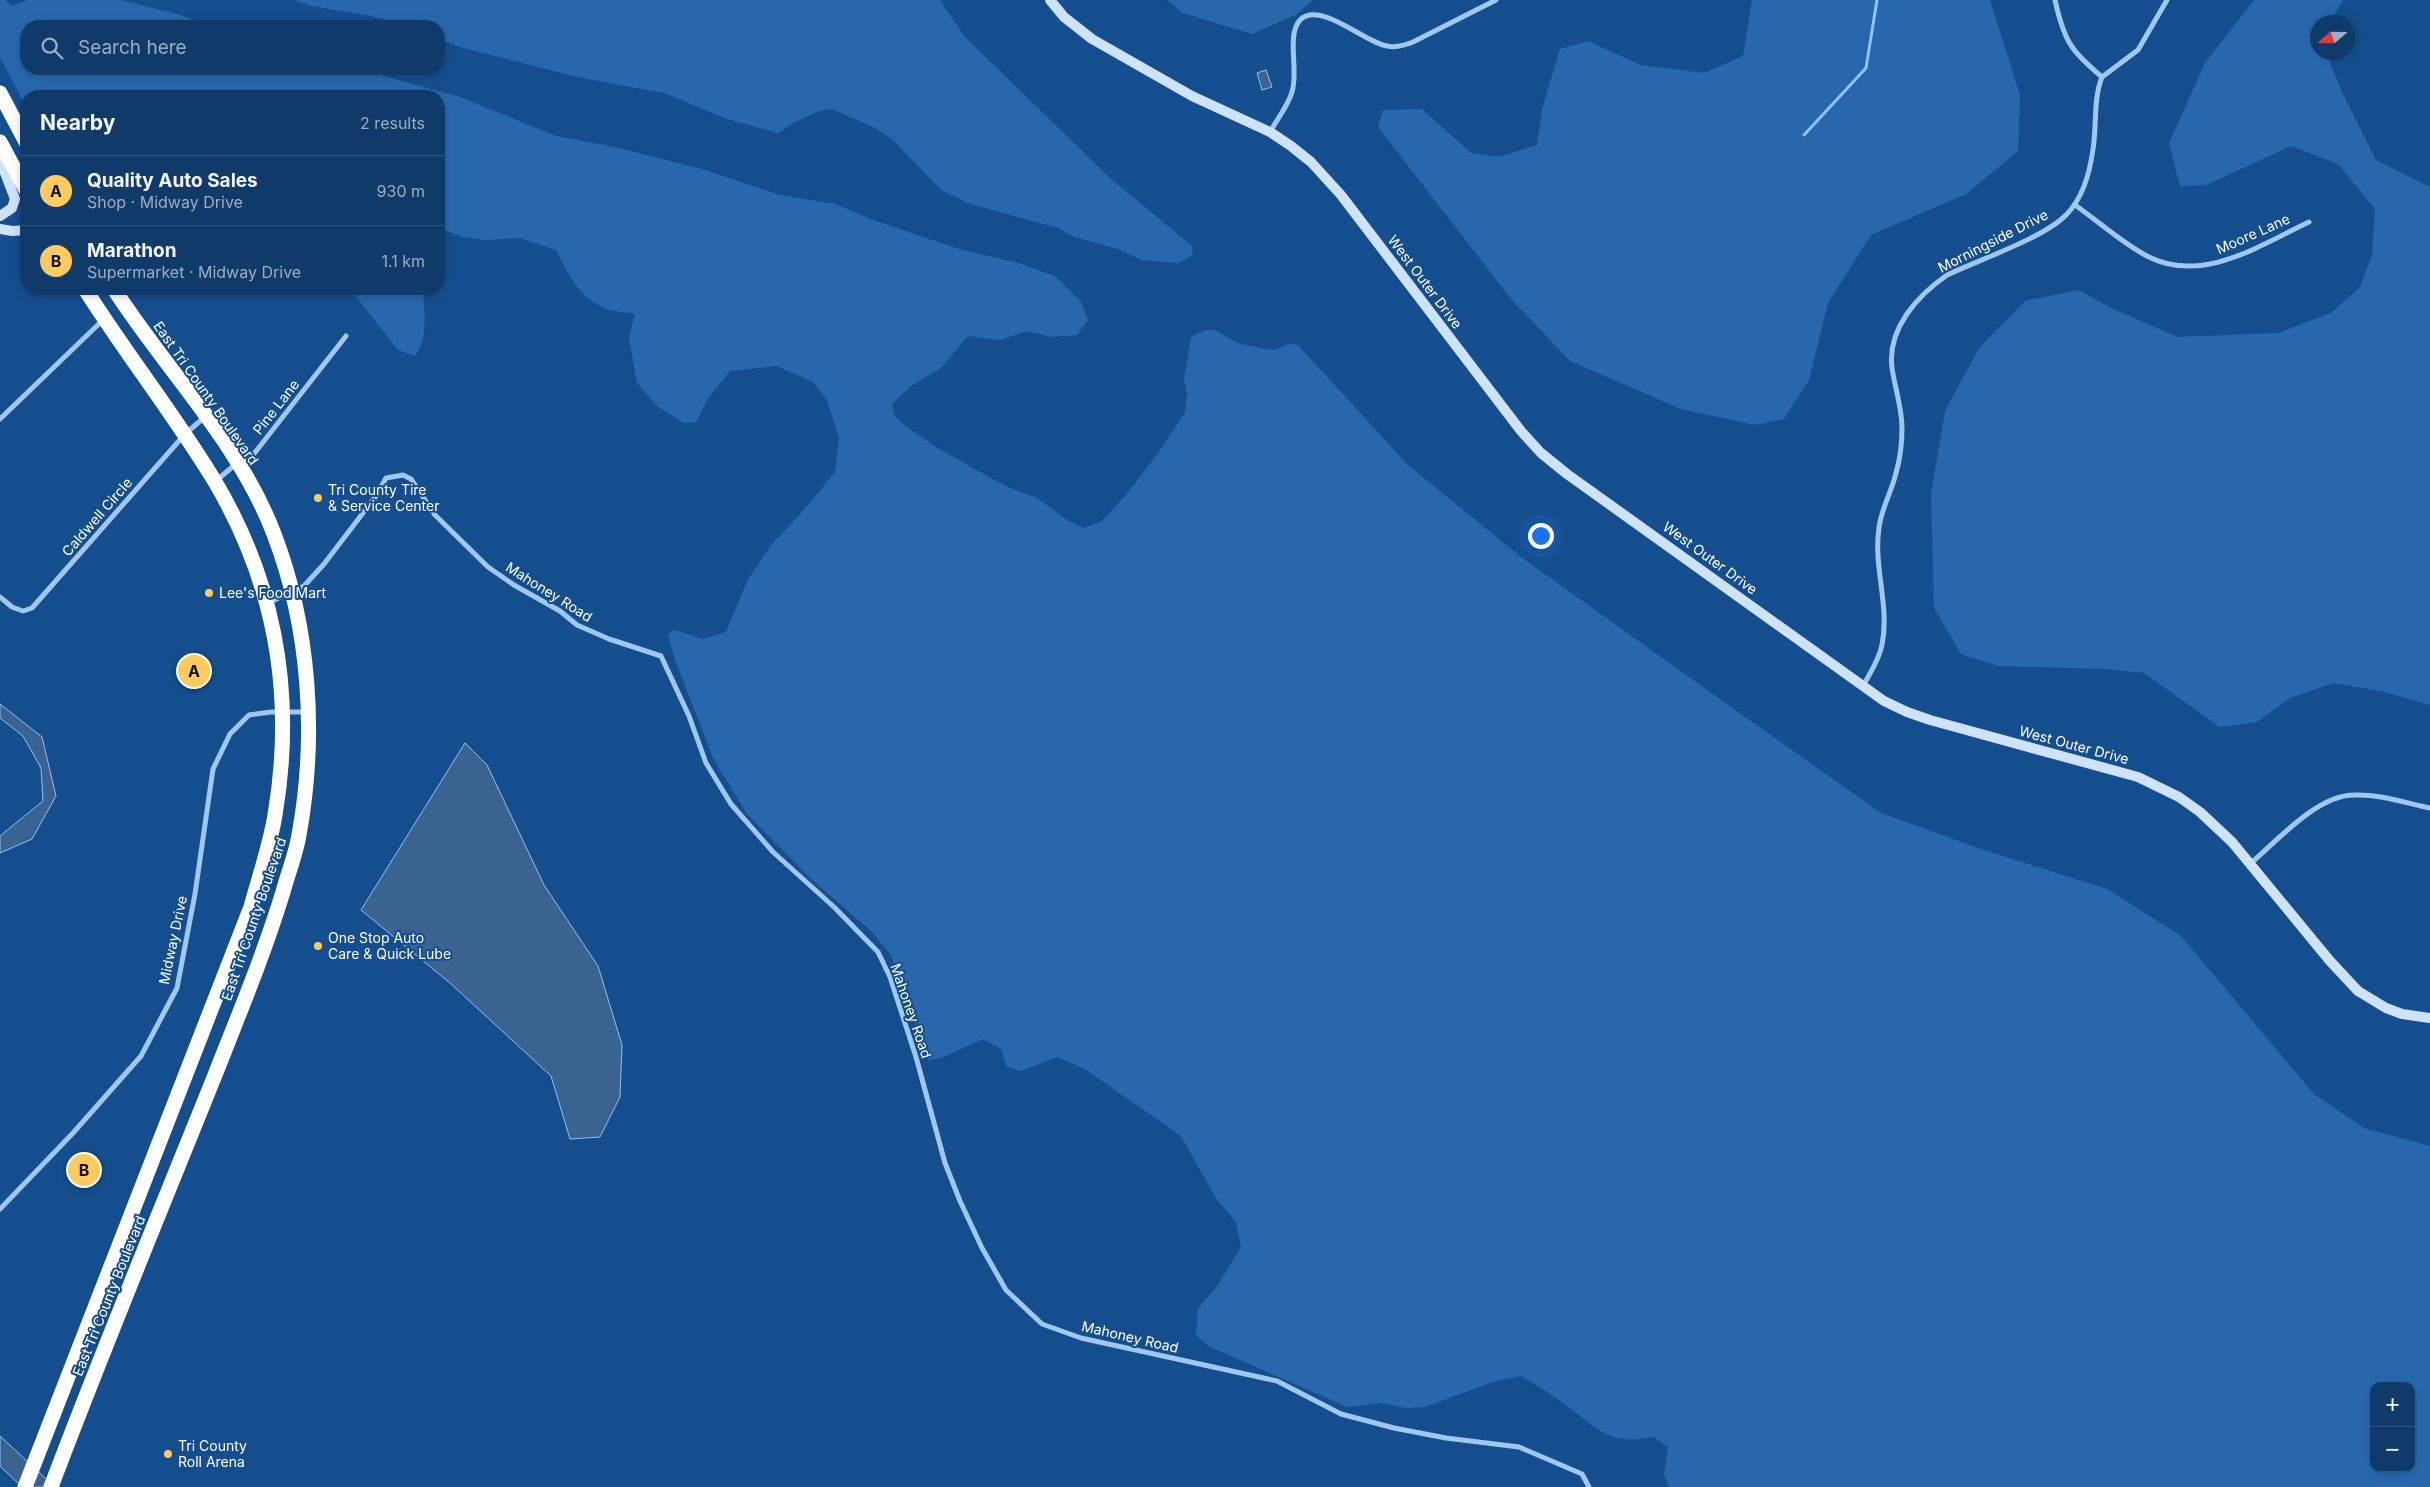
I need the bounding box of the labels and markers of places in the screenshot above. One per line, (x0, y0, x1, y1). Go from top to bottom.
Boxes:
place label: Tri County Tire & Service Center (328, 481, 439, 514)
marker: Tri County Tire & Service Center (312, 492, 324, 504)
place label: Lee's Food Mart (219, 584, 327, 601)
marker: Lee's Food Mart (203, 587, 215, 599)
pin: A (178, 652, 210, 690)
place label: One Stop Auto Care & Quick Lube (328, 929, 451, 962)
marker: One Stop Auto Care & Quick Lube (312, 940, 324, 952)
pin: B (68, 1151, 100, 1189)
place label: Tri County Roll Arena (178, 1437, 247, 1470)
marker: Tri County Roll Arena (162, 1448, 174, 1460)

